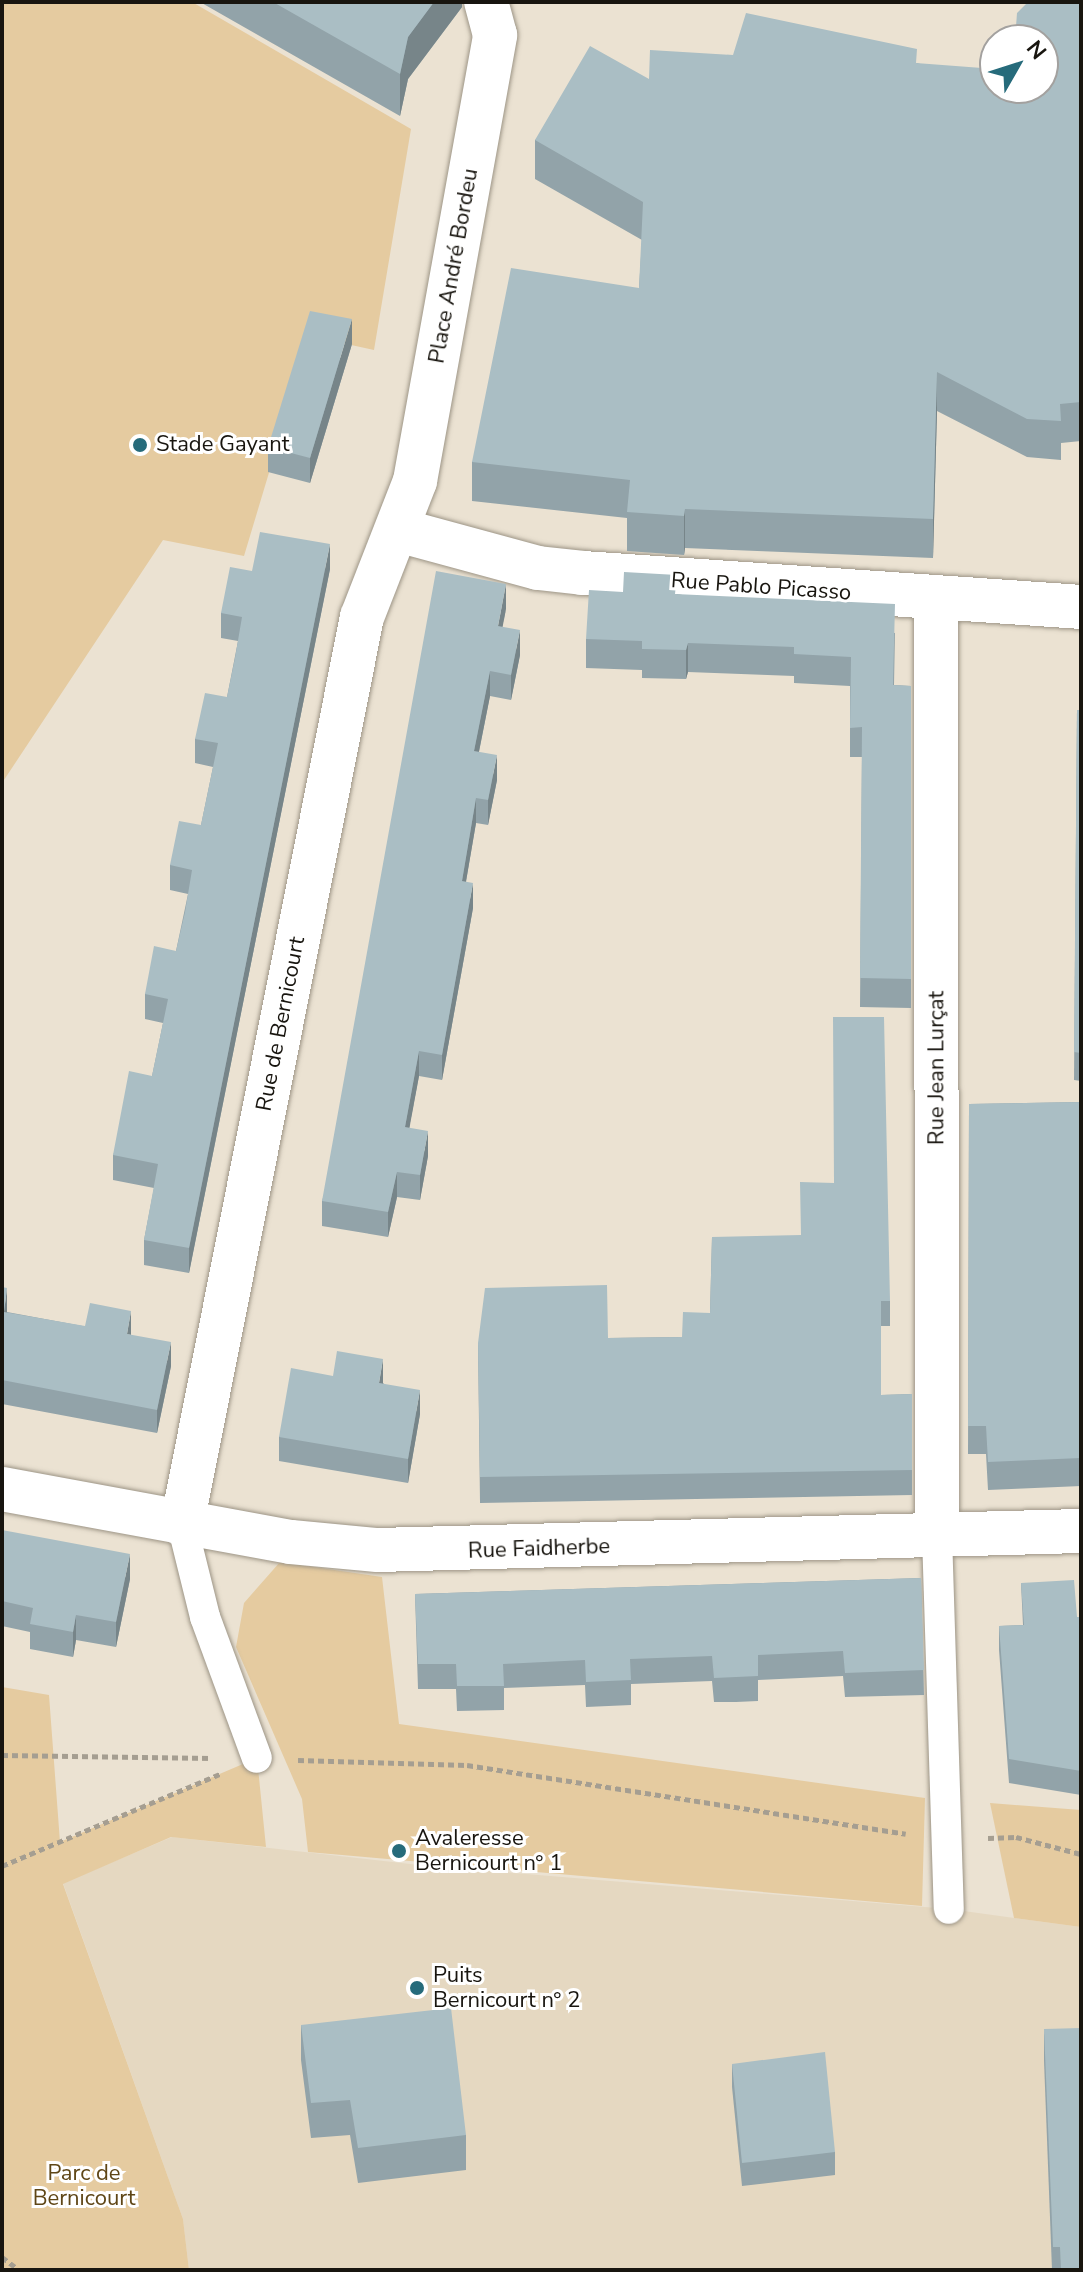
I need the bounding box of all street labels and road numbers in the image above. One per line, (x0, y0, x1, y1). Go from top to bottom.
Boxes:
street label: Place André Bordeu (424, 166, 484, 366)
street label: Rue Pablo Picasso (670, 568, 852, 606)
street label: Rue de Bernicourt (251, 934, 311, 1114)
street label: Rue Jean Lurçat (924, 991, 950, 1145)
street label: Rue Faidherbe (467, 1533, 611, 1565)

